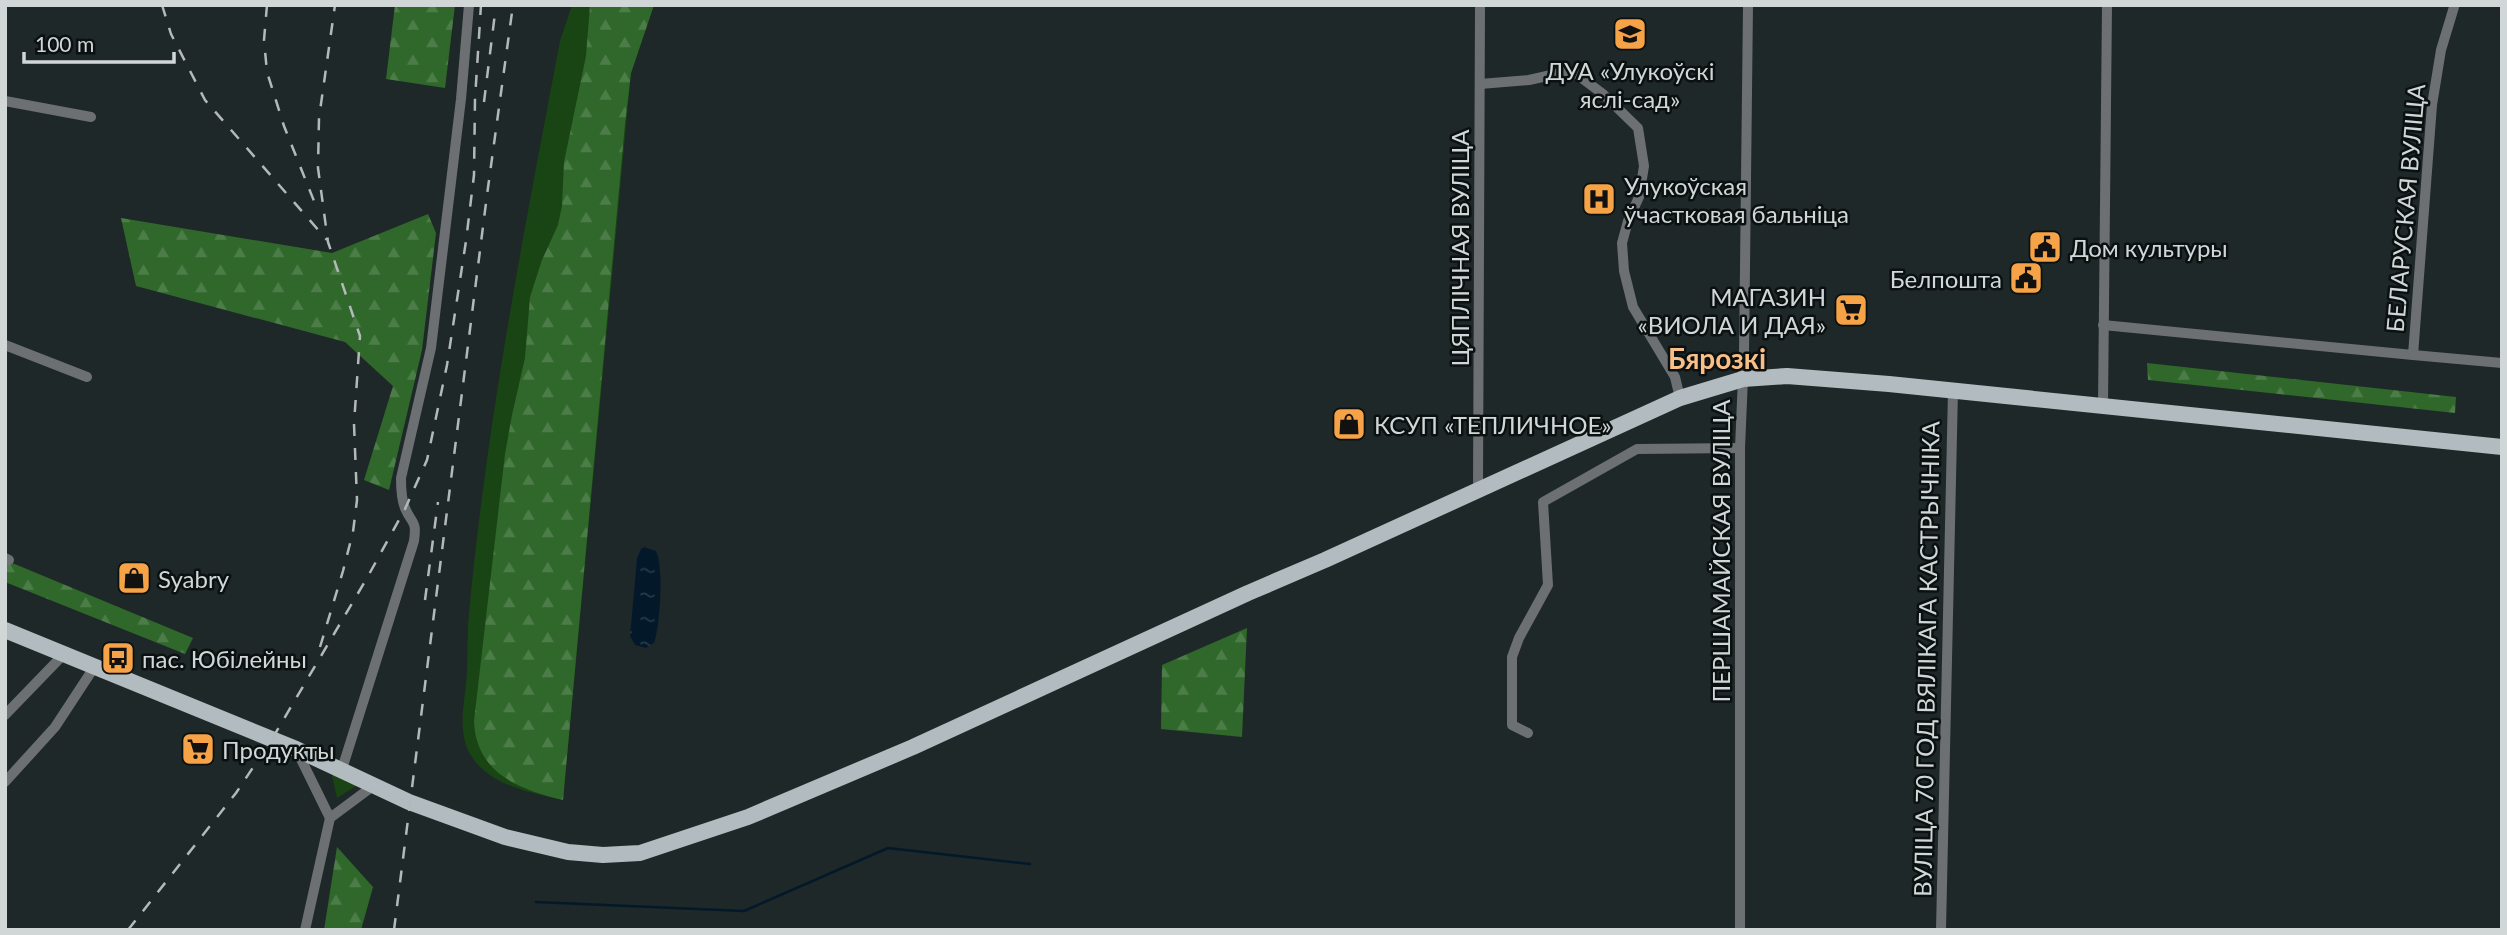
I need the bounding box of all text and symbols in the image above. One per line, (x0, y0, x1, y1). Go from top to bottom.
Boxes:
school or university icon: ДУА «Улукоўскі яслі-сад» (1611, 15, 1649, 53)
scale bar (24, 21, 175, 65)
text: 100 m (35, 31, 94, 56)
place label: ДУА «Улукоўскі яслі-сад» (1546, 56, 1714, 113)
street label: БЕЛАРУСКАЯ ВУЛІЦА (2380, 82, 2430, 334)
street label: ЦЯПЛІЧНАЯ ВУЛІЦА (1445, 129, 1474, 366)
place label: Улукоўская ўчастковая бальніца (1624, 171, 1849, 228)
hospital icon: Улукоўская ўчастковая бальніца (1580, 180, 1618, 218)
public building icon: Дом культуры (2026, 228, 2064, 266)
place label: Дом культуры (2070, 233, 2228, 262)
public building icon: Белпошта (2007, 259, 2045, 297)
place label: Белпошта (1890, 264, 2002, 293)
place label: МАГАЗИН «ВИОЛА И ДАЯ» (1637, 282, 1826, 339)
supermarket icon: МАГАЗИН «ВИОЛА И ДАЯ» (1832, 291, 1870, 329)
district label: Бярозкі (1668, 341, 1766, 375)
street label: ПЕРШАМАЙСКАЯ ВУЛІЦА (1706, 399, 1735, 703)
shop icon: КСУП «ТЕПЛИЧНОЕ» (1330, 405, 1368, 443)
place label: КСУП «ТЕПЛИЧНОЕ» (1374, 410, 1612, 439)
street label: ВУЛІЦА 70 ГОД ВЯЛІКАГА КАСТРЫЧНІКА (1907, 420, 1945, 897)
shop icon: Syabry (115, 559, 153, 597)
place label: Syabry (158, 564, 230, 593)
bus stop icon: пас. Юбілейны (99, 639, 137, 677)
place label: пас. Юбілейны (142, 644, 307, 673)
supermarket icon: Продукты (179, 730, 217, 768)
place label: Продукты (222, 735, 335, 764)

